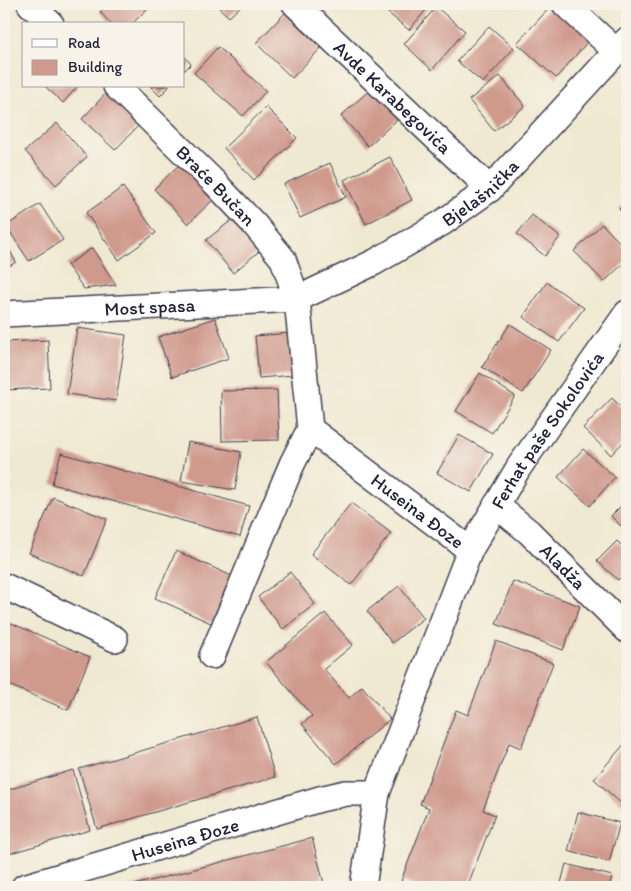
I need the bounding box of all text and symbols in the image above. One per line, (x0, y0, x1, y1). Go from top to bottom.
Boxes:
legend (22, 22, 185, 88)
text: Road (68, 34, 101, 52)
street label: Avde Karabegovića (329, 36, 457, 158)
text: Building (68, 58, 122, 76)
street label: Braće Bučan (171, 140, 261, 231)
street label: Bjelašnička (437, 154, 523, 231)
street label: Most spasa (104, 293, 196, 320)
street label: Ferhat paše Sokolovića (486, 346, 608, 513)
street label: Huseina Đoze (367, 468, 469, 553)
street label: Aladža (535, 538, 591, 594)
street label: Huseina Đoze (129, 812, 241, 866)

